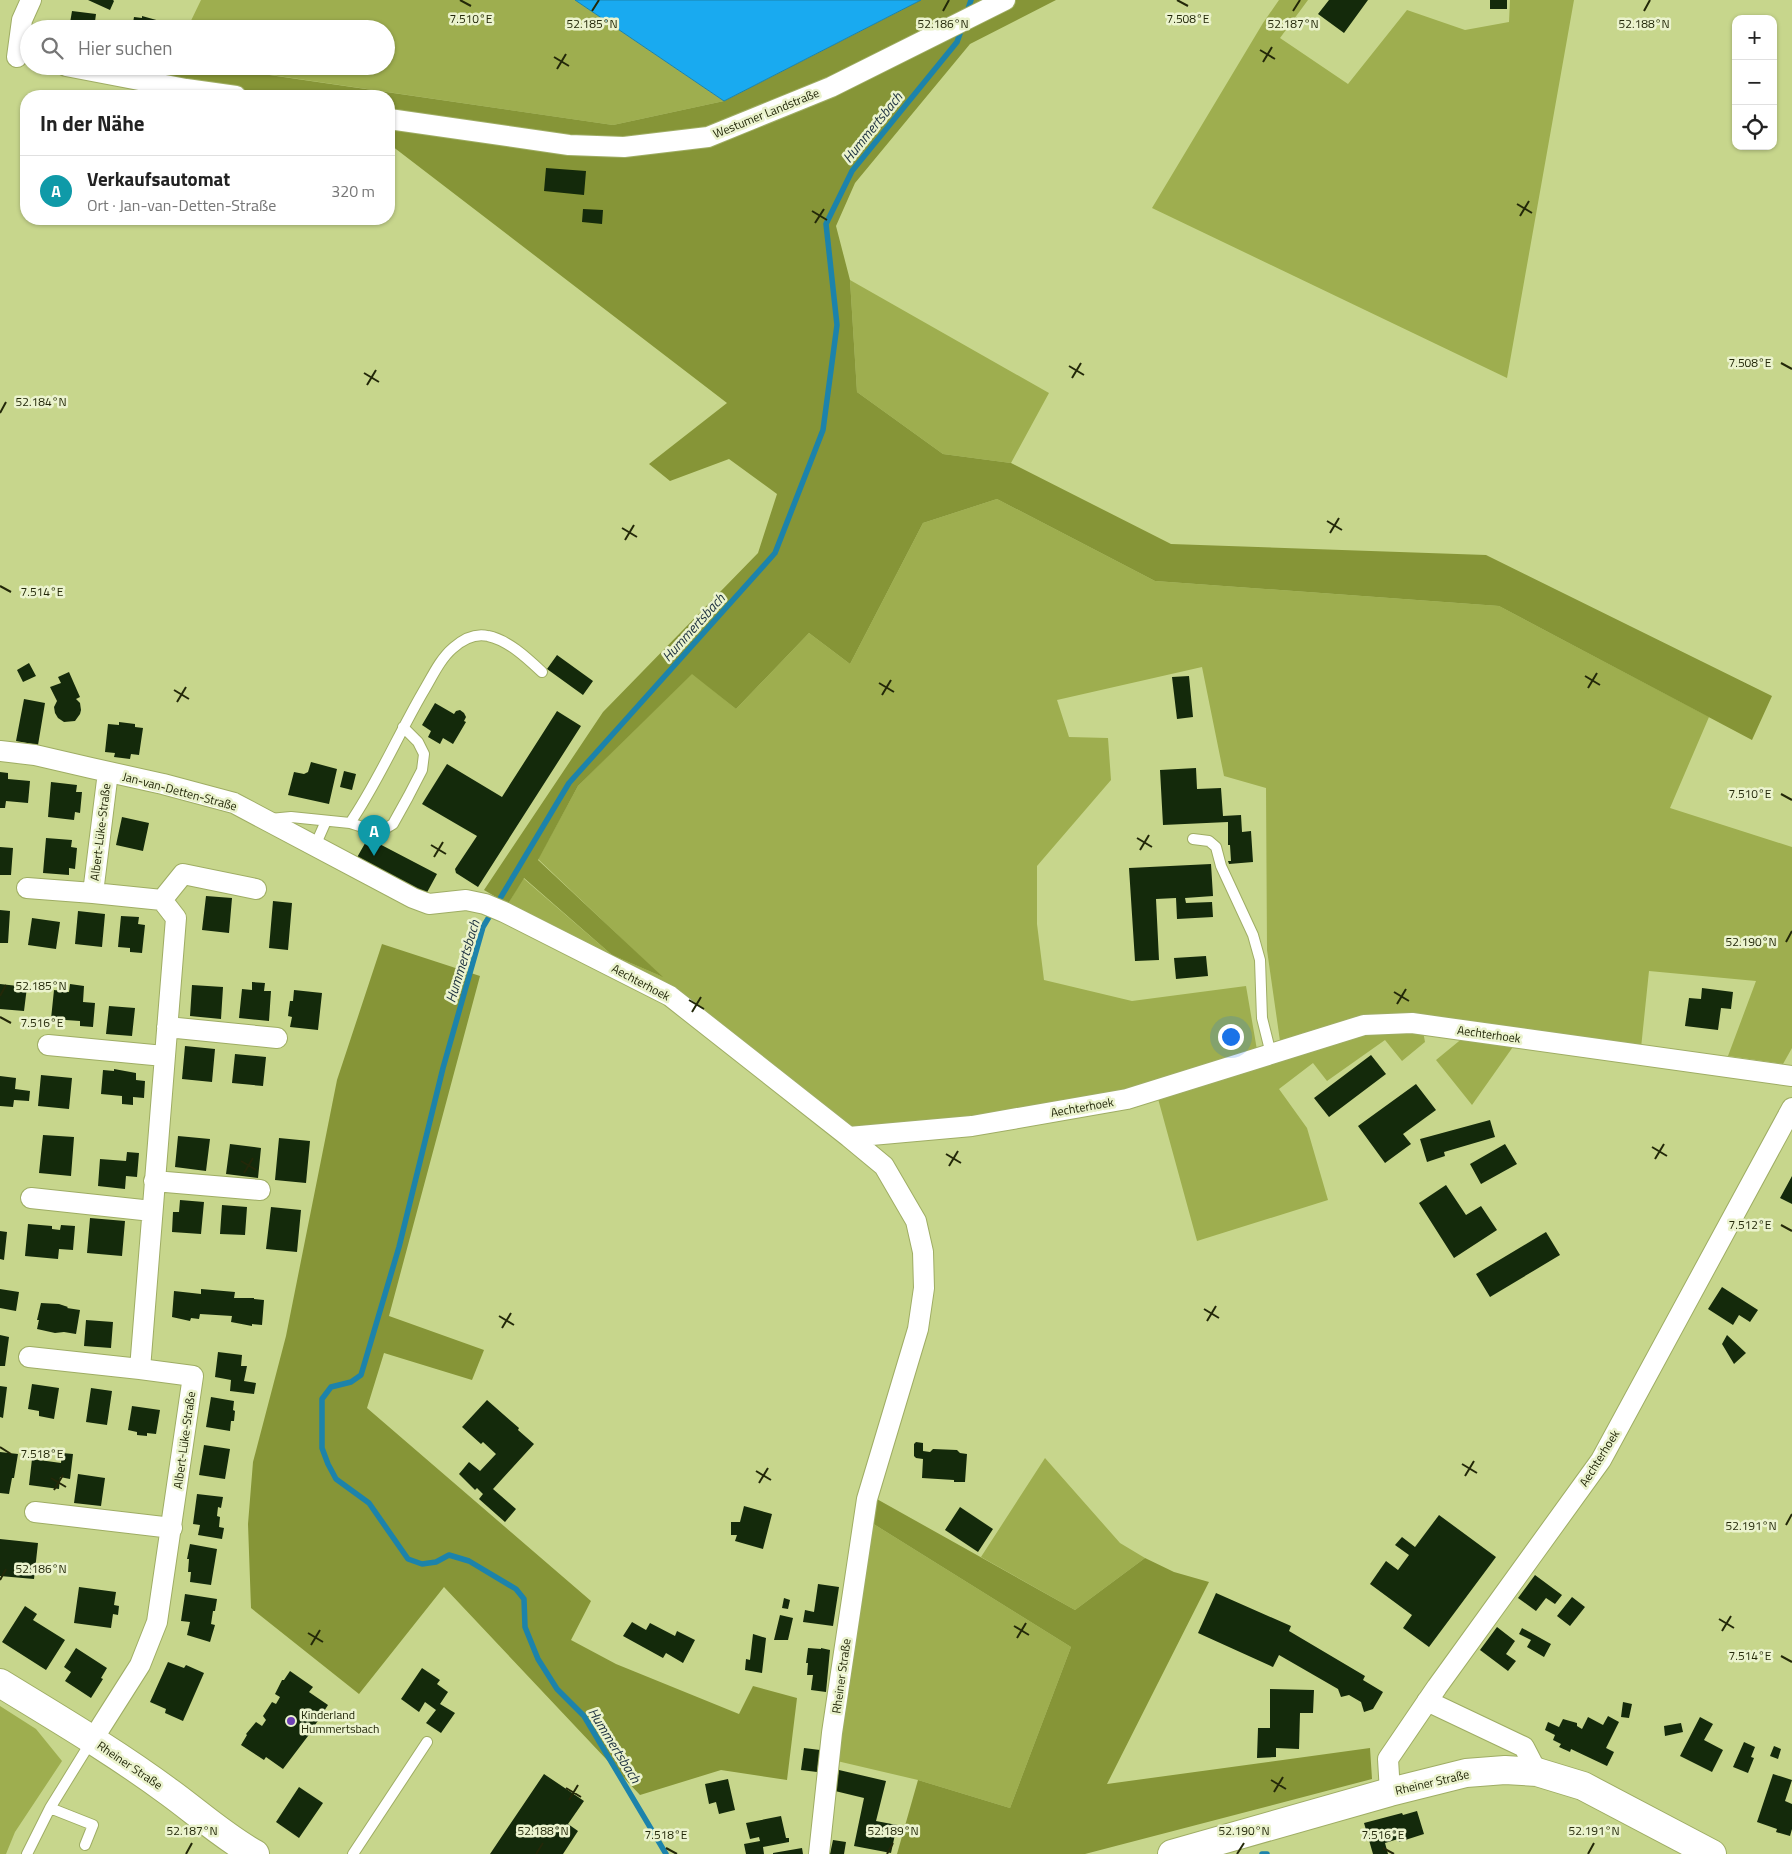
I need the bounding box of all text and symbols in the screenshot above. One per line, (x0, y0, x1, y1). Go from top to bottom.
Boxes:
text: 7.510°E (450, 9, 493, 28)
text: 7.508°E (1167, 9, 1210, 28)
text: 52.185°N (566, 14, 618, 33)
text: 52.186°N (917, 14, 969, 33)
text: 52.187°N (1267, 14, 1319, 33)
text: 52.188°N (1618, 14, 1670, 33)
map controls (1732, 15, 1777, 150)
button: + (1732, 15, 1777, 60)
search box (20, 20, 395, 75)
text: Hier suchen (78, 33, 173, 62)
icon: search (38, 34, 66, 62)
button: − (1732, 60, 1777, 105)
street label: Westumer Landstraße (710, 83, 822, 143)
water label: Hummertsbach (837, 86, 908, 167)
button: locate (1732, 105, 1777, 150)
text: In der Nähe (40, 107, 145, 139)
text: Verkaufsautomat (87, 164, 230, 193)
text: A (51, 179, 61, 203)
text: 320 m (331, 179, 375, 203)
text: Ort · Jan-van-Detten-Straße (87, 193, 276, 217)
text: 7.508°E (1729, 353, 1772, 372)
text: 52.184°N (15, 392, 67, 411)
text: 7.514°E (21, 582, 64, 601)
water label: Hummertsbach (657, 587, 730, 666)
street label: Jan-van-Detten-Straße (121, 767, 239, 815)
street label: Albert-Lüke-Straße (85, 782, 115, 882)
text: 7.510°E (1729, 784, 1772, 803)
pin: A (358, 815, 390, 856)
water label: Hummertsbach (439, 916, 485, 1005)
text: 52.190°N (1725, 932, 1777, 951)
street label: Aechterhoek (608, 959, 674, 1005)
text: 52.185°N (15, 976, 67, 995)
text: 7.516°E (21, 1013, 64, 1032)
street label: Aechterhoek (1456, 1020, 1522, 1048)
your location (1218, 1024, 1244, 1050)
street label: Aechterhoek (1049, 1092, 1115, 1122)
text: 7.512°E (1729, 1215, 1772, 1234)
street label: Albert-Lüke-Straße (168, 1390, 200, 1490)
street label: Aechterhoek (1574, 1426, 1624, 1490)
text: 7.518°E (21, 1444, 64, 1463)
text: 52.191°N (1725, 1516, 1777, 1535)
text: 52.186°N (15, 1559, 67, 1578)
street label: Rheiner Straße (826, 1637, 856, 1715)
text: 7.514°E (1729, 1646, 1772, 1665)
water label: Hummertsbach (583, 1703, 647, 1788)
place label: Kinderland Hummertsbach (301, 1705, 380, 1738)
marker: Kinderland Hummertsbach (285, 1715, 297, 1727)
street label: Rheiner Straße (93, 1736, 167, 1794)
street label: Rheiner Straße (1393, 1764, 1471, 1800)
text: 52.187°N (166, 1821, 218, 1840)
text: 52.188°N (517, 1821, 569, 1840)
text: 52.189°N (867, 1821, 919, 1840)
text: 52.190°N (1218, 1821, 1270, 1840)
text: 52.191°N (1568, 1821, 1620, 1840)
text: 7.518°E (645, 1825, 688, 1844)
text: 7.516°E (1362, 1825, 1405, 1844)

